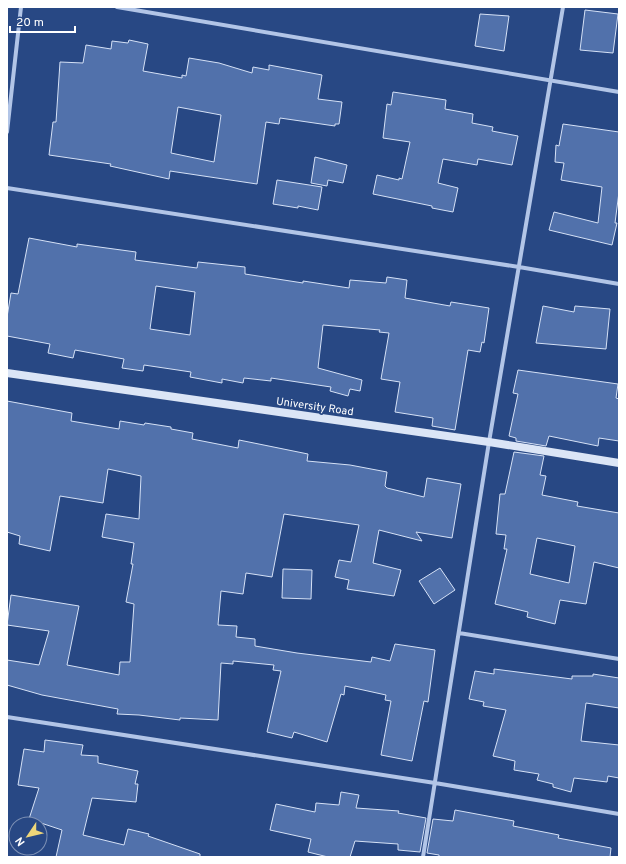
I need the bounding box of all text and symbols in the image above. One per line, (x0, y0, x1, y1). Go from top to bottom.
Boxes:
scale bar (10, 8, 75, 34)
text: 20 m (16, 15, 44, 31)
street label: University Road (275, 395, 355, 419)
north arrow (8, 816, 48, 856)
text: N (13, 834, 29, 848)

